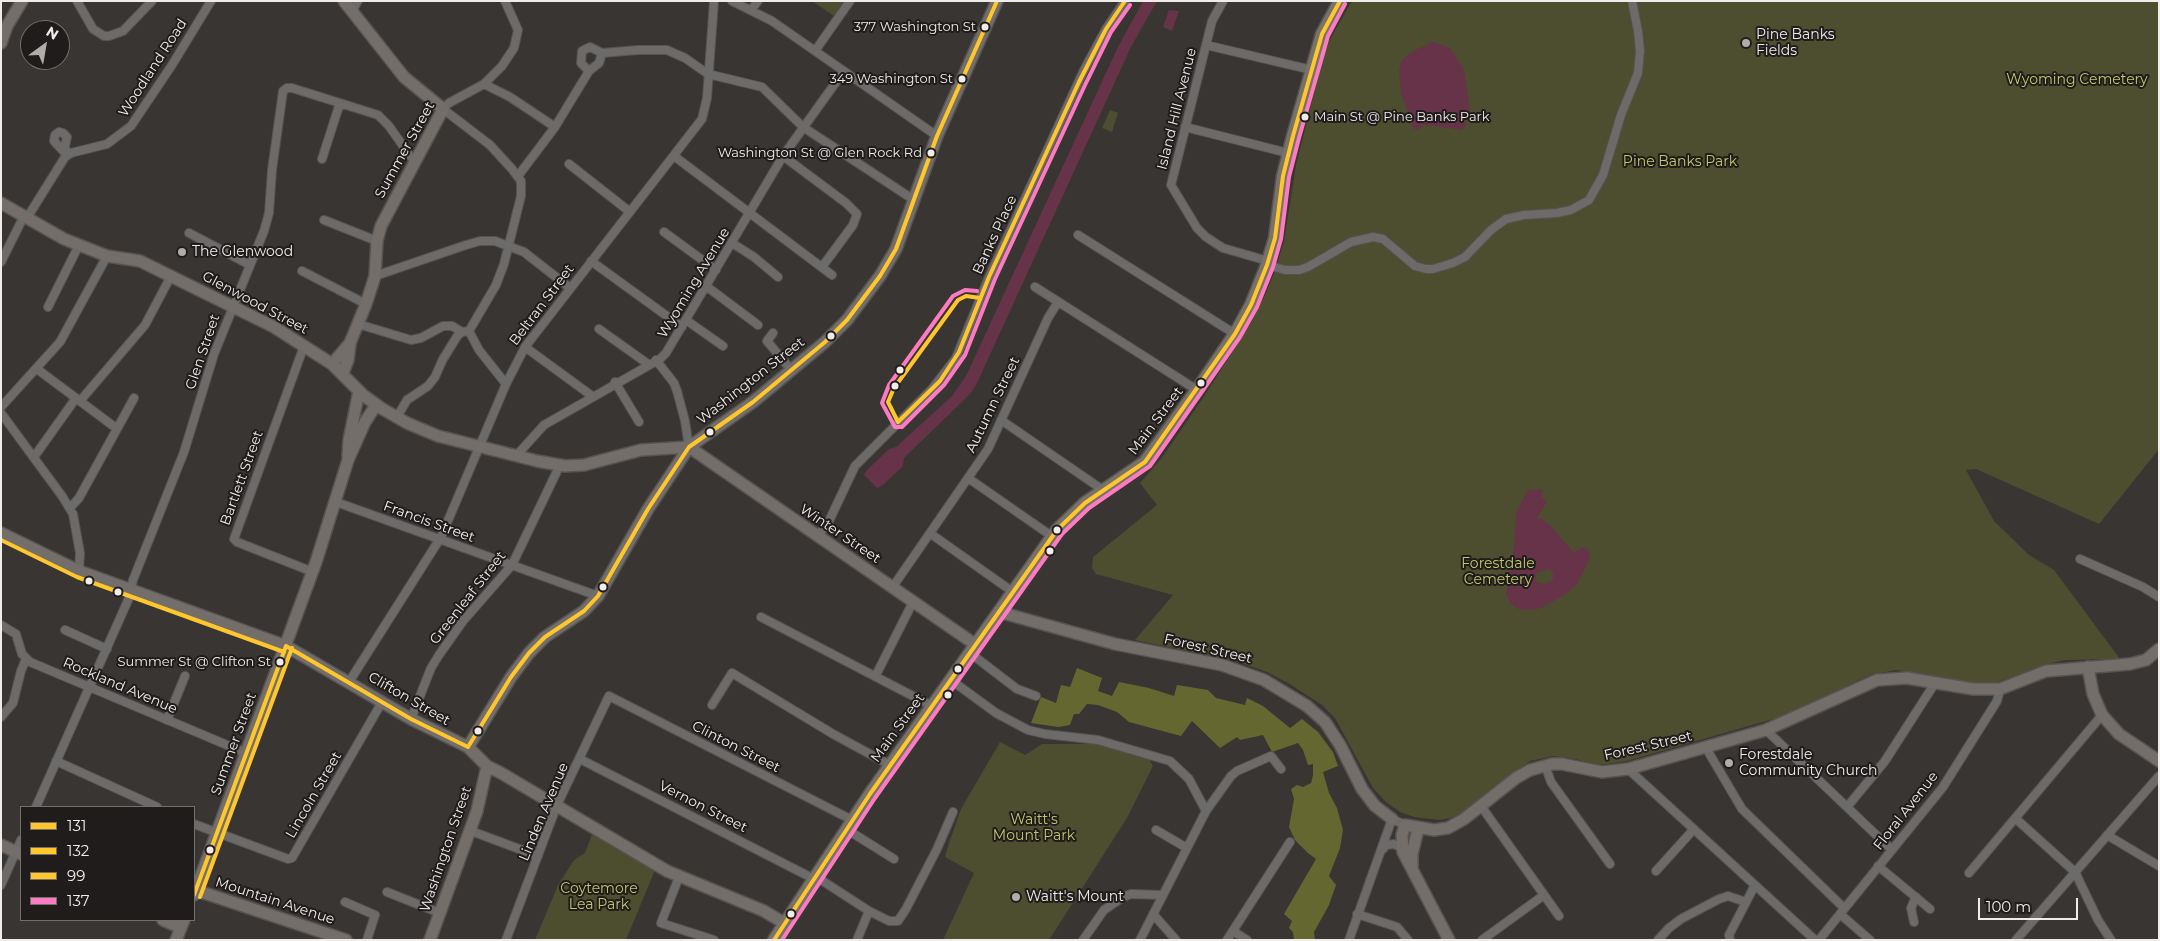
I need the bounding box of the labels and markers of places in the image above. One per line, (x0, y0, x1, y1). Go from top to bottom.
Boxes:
place label: 377 Washington St (854, 19, 976, 35)
marker: 377 Washington St (980, 22, 990, 32)
place label: Pine Banks Fields (1756, 27, 1835, 59)
marker: Pine Banks Fields (1740, 37, 1752, 49)
place label: 349 Washington St (829, 71, 953, 87)
marker: 349 Washington St (957, 74, 967, 84)
place label: Main St @ Pine Banks Park (1314, 109, 1489, 125)
marker: Main St @ Pine Banks Park (1300, 112, 1310, 122)
place label: Washington St @ Glen Rock Rd (718, 145, 922, 161)
marker: Washington St @ Glen Rock Rd (926, 148, 936, 158)
place label: The Glenwood (192, 244, 293, 260)
marker: The Glenwood (176, 246, 188, 258)
unlabelled marker (826, 331, 836, 341)
unlabelled marker (895, 365, 905, 375)
unlabelled marker (1196, 378, 1206, 388)
unlabelled marker (890, 381, 900, 391)
unlabelled marker (705, 427, 715, 437)
unlabelled marker (1052, 525, 1062, 535)
unlabelled marker (1045, 546, 1055, 556)
unlabelled marker (84, 576, 94, 586)
unlabelled marker (598, 582, 608, 592)
unlabelled marker (113, 587, 123, 597)
place label: Summer St @ Clifton St (117, 654, 271, 670)
marker: Summer St @ Clifton St (275, 657, 285, 667)
unlabelled marker (953, 664, 963, 674)
unlabelled marker (943, 690, 953, 700)
unlabelled marker (473, 726, 483, 736)
place label: Forestdale Community Church (1739, 747, 1878, 780)
marker: Forestdale Community Church (1723, 757, 1735, 769)
unlabelled marker (205, 845, 215, 855)
place label: Waitt's Mount (1026, 889, 1124, 905)
marker: Waitt's Mount (1010, 891, 1022, 903)
unlabelled marker (786, 909, 796, 919)

